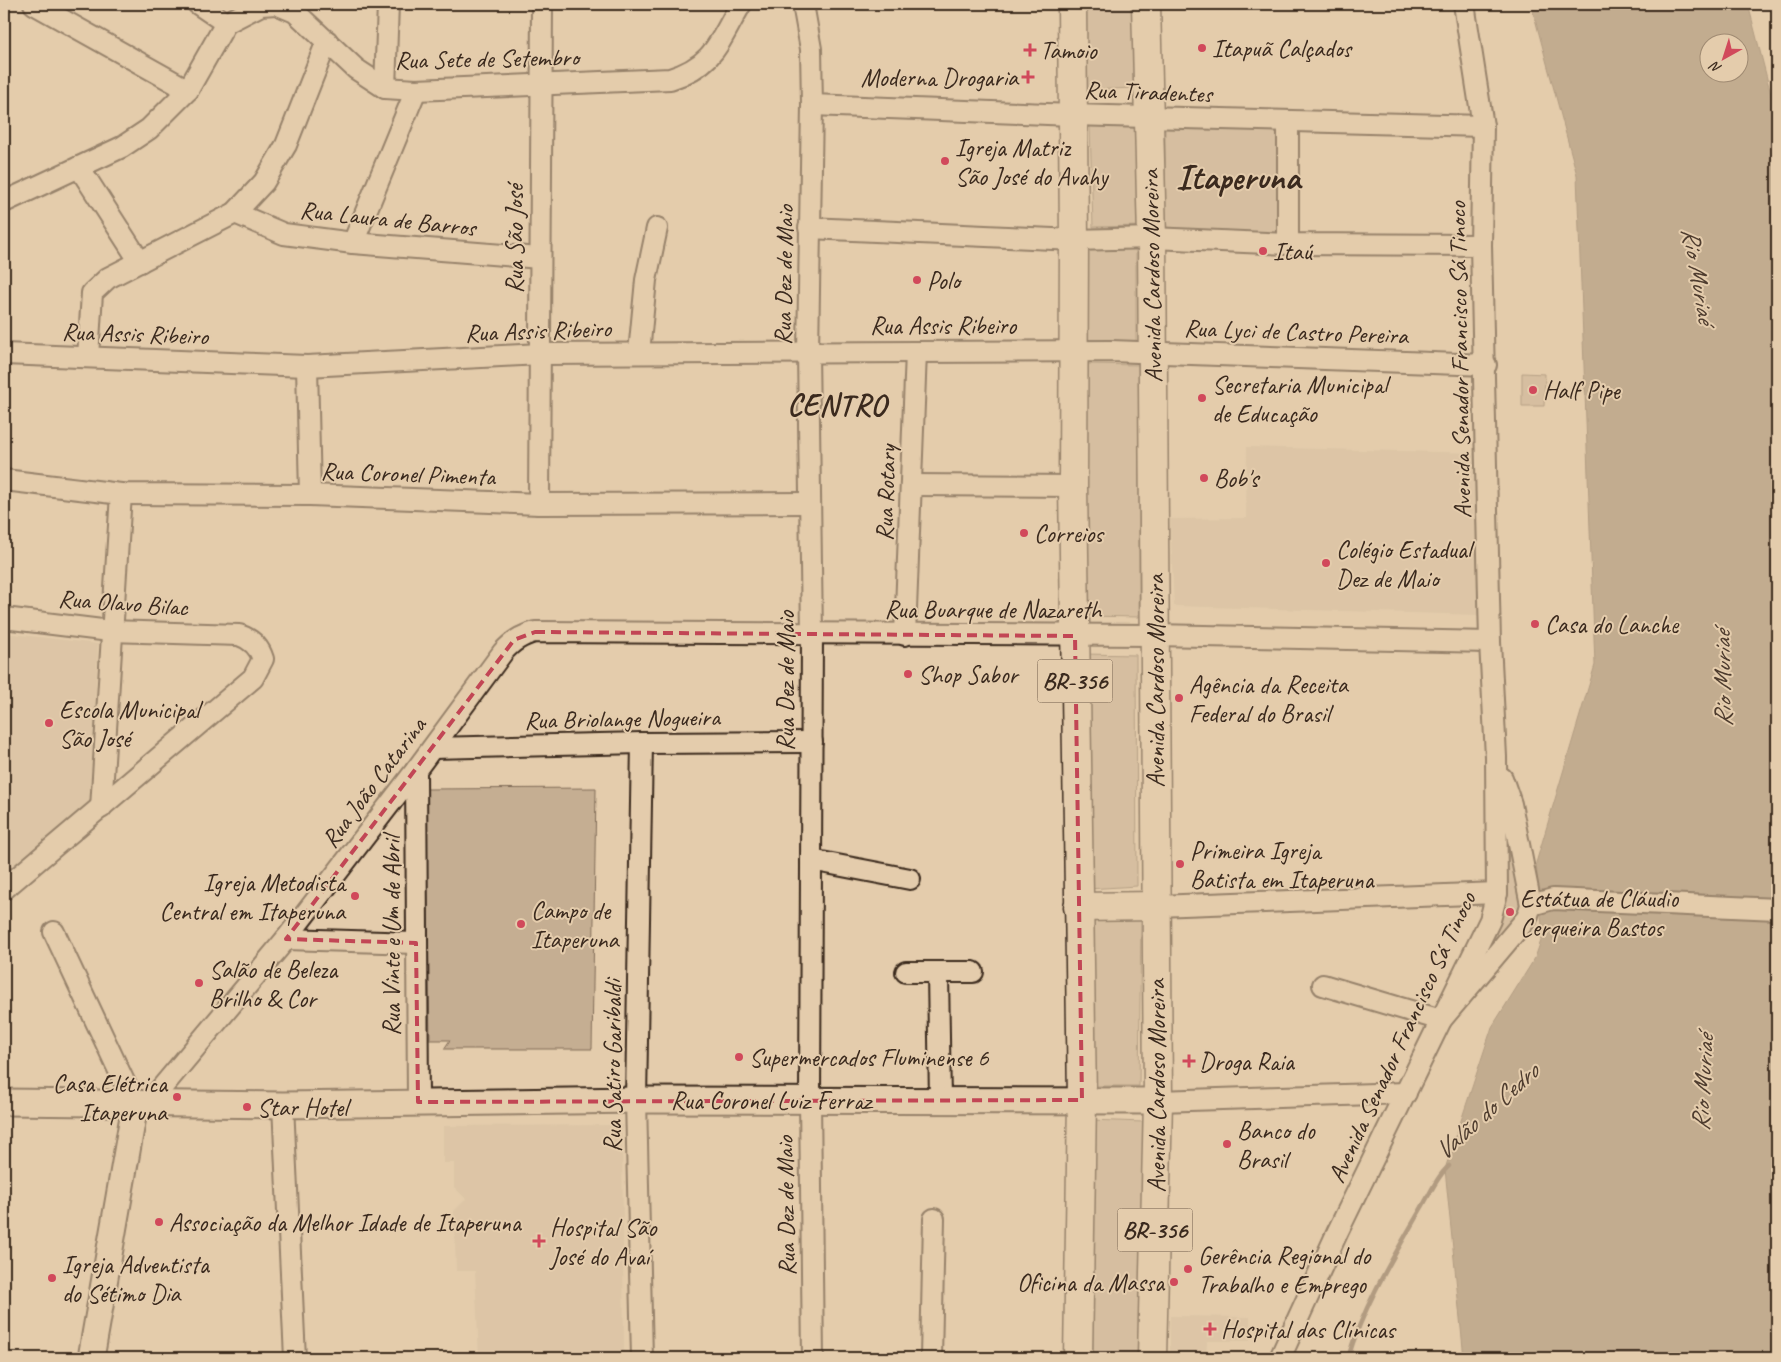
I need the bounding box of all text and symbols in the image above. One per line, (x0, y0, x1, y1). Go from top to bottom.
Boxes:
north arrow (1698, 32, 1748, 82)
place label: Itapuã Calçados (1212, 33, 1354, 65)
place label: Tamoio (1040, 35, 1098, 67)
street label: Rua Sete de Setembro (395, 41, 583, 77)
marker: Itapuã Calçados (1196, 42, 1208, 54)
marker: Tamoio (1024, 44, 1036, 56)
text: N (1706, 57, 1725, 77)
place label: Moderna Drogaria (861, 62, 1020, 94)
marker: Moderna Drogaria (1022, 71, 1034, 83)
street label: Rua Tiradentes (1083, 74, 1215, 110)
place label: Igreja Matriz São José do Avahy (955, 132, 1110, 193)
marker: Igreja Matriz São José do Avahy (939, 155, 951, 167)
district label: Itaperuna (1176, 155, 1303, 200)
street label: Avenida Cardoso Moreira (1134, 167, 1170, 383)
street label: Rua São José (499, 181, 531, 294)
street label: Rua Laura de Barros (298, 194, 480, 244)
street label: Avenida Senador Francisco Sá Tinoco (1441, 200, 1479, 519)
street label: Rua Dez de Maio (767, 204, 801, 345)
water label: Rio Muriaé (1674, 225, 1724, 333)
place label: Itaú (1273, 236, 1313, 268)
marker: Itaú (1257, 245, 1269, 257)
place label: Polo (927, 265, 963, 297)
marker: Polo (911, 274, 923, 286)
street label: Rua Assis Ribeiro (870, 310, 1017, 342)
street label: Rua Assis Ribeiro (464, 312, 613, 350)
street label: Rua Lyci de Castro Pereira (1183, 312, 1411, 352)
street label: Rua Assis Ribeiro (61, 315, 210, 353)
place label: Secretaria Municipal de Educação (1212, 369, 1392, 430)
place label: Half Pipe (1543, 375, 1621, 407)
marker: Half Pipe (1527, 384, 1539, 396)
district label: CENTRO (787, 386, 890, 424)
marker: Secretaria Municipal de Educação (1196, 392, 1208, 404)
street label: Rua Rotary (868, 442, 904, 542)
street label: Rua Coronel Pimenta (320, 455, 498, 493)
place label: Bob's (1214, 463, 1261, 495)
marker: Bob's (1198, 472, 1210, 484)
place label: Correios (1034, 518, 1105, 550)
marker: Correios (1018, 527, 1030, 539)
place label: Colégio Estadual Dez de Maio (1336, 534, 1476, 595)
marker: Colégio Estadual Dez de Maio (1320, 557, 1332, 569)
street label: Avenida Cardoso Moreira (1140, 572, 1172, 788)
street label: Rua Olavo Bilac (57, 583, 190, 624)
street label: Rua Buarque de Nazareth (885, 594, 1103, 626)
place label: Casa do Lanche (1545, 609, 1680, 641)
street label: Rua Dez de Maio (770, 610, 802, 751)
marker: Casa do Lanche (1529, 618, 1541, 630)
water label: Rio Muriaé (1705, 623, 1740, 727)
place label: Shop Sabor (918, 659, 1020, 691)
road number: BR-356 (1038, 659, 1112, 702)
marker: Shop Sabor (902, 668, 914, 680)
place label: Agência da Receita Federal do Brasil (1189, 669, 1350, 730)
marker: Agência da Receita Federal do Brasil (1173, 692, 1185, 704)
place label: Escola Municipal São José (59, 694, 204, 755)
street label: Rua Briolange Nogueira (524, 701, 722, 737)
street label: Rua João Catarina (314, 709, 435, 854)
marker: Escola Municipal São José (43, 717, 55, 729)
street label: Rua Vinte e Um de Abril (376, 831, 408, 1036)
place label: Primeira Igreja Batista em Itaperuna (1190, 835, 1376, 896)
marker: Primeira Igreja Batista em Itaperuna (1174, 858, 1186, 870)
place label: Igreja Metodista Central em Itaperuna (160, 867, 348, 928)
place label: Estátua de Cláudio Cerqueira Bastos (1520, 883, 1679, 944)
street label: Avenida Senador Francisco Sá Tinoco (1320, 886, 1484, 1188)
marker: Igreja Metodista Central em Itaperuna (349, 890, 361, 902)
place label: Campo de Itaperuna (531, 895, 621, 956)
marker: Estátua de Cláudio Cerqueira Bastos (1504, 906, 1516, 918)
marker: Campo de Itaperuna (515, 918, 527, 930)
place label: Salão de Beleza Brilho & Cor (209, 954, 339, 1015)
street label: Rua Satiro Garibaldi (597, 976, 629, 1153)
marker: Salão de Beleza Brilho & Cor (193, 977, 205, 989)
street label: Avenida Cardoso Moreira (1141, 977, 1173, 1193)
water label: Rio Muriaé (1684, 1027, 1722, 1132)
place label: Supermercados Fluminense 6 (749, 1042, 989, 1074)
place label: Droga Raia (1199, 1046, 1296, 1078)
marker: Supermercados Fluminense 6 (733, 1051, 745, 1063)
water label: Valão do Cedro (1427, 1053, 1548, 1167)
marker: Droga Raia (1183, 1055, 1195, 1067)
place label: Casa Elétrica Itaperuna (53, 1068, 169, 1129)
street label: Rua Coronel Luiz Ferraz (671, 1085, 874, 1117)
marker: Casa Elétrica Itaperuna (171, 1091, 183, 1103)
place label: Star Hotel (257, 1092, 352, 1124)
marker: Star Hotel (241, 1101, 253, 1113)
place label: Banco do Brasil (1237, 1115, 1316, 1176)
street label: Rua Dez de Maio (769, 1135, 803, 1276)
marker: Banco do Brasil (1221, 1138, 1233, 1150)
place label: Associação da Melhor Idade de Itaperuna (169, 1207, 523, 1239)
road number: BR-356 (1118, 1208, 1192, 1252)
place label: Hospital São José do Avaí (549, 1212, 657, 1273)
marker: Associação da Melhor Idade de Itaperuna (153, 1216, 165, 1228)
marker: Hospital São José do Avaí (532, 1234, 546, 1248)
place label: Gerência Regional do Trabalho e Emprego (1198, 1240, 1371, 1301)
place label: Igreja Adventista do Sétimo Dia (62, 1249, 211, 1310)
marker: Gerência Regional do Trabalho e Emprego (1182, 1263, 1194, 1275)
place label: Oficina da Massa (1017, 1267, 1166, 1299)
marker: Igreja Adventista do Sétimo Dia (46, 1272, 58, 1284)
marker: Oficina da Massa (1168, 1276, 1180, 1288)
place label: Hospital das Clínicas (1221, 1314, 1397, 1346)
marker: Hospital das Clínicas (1203, 1322, 1217, 1336)

